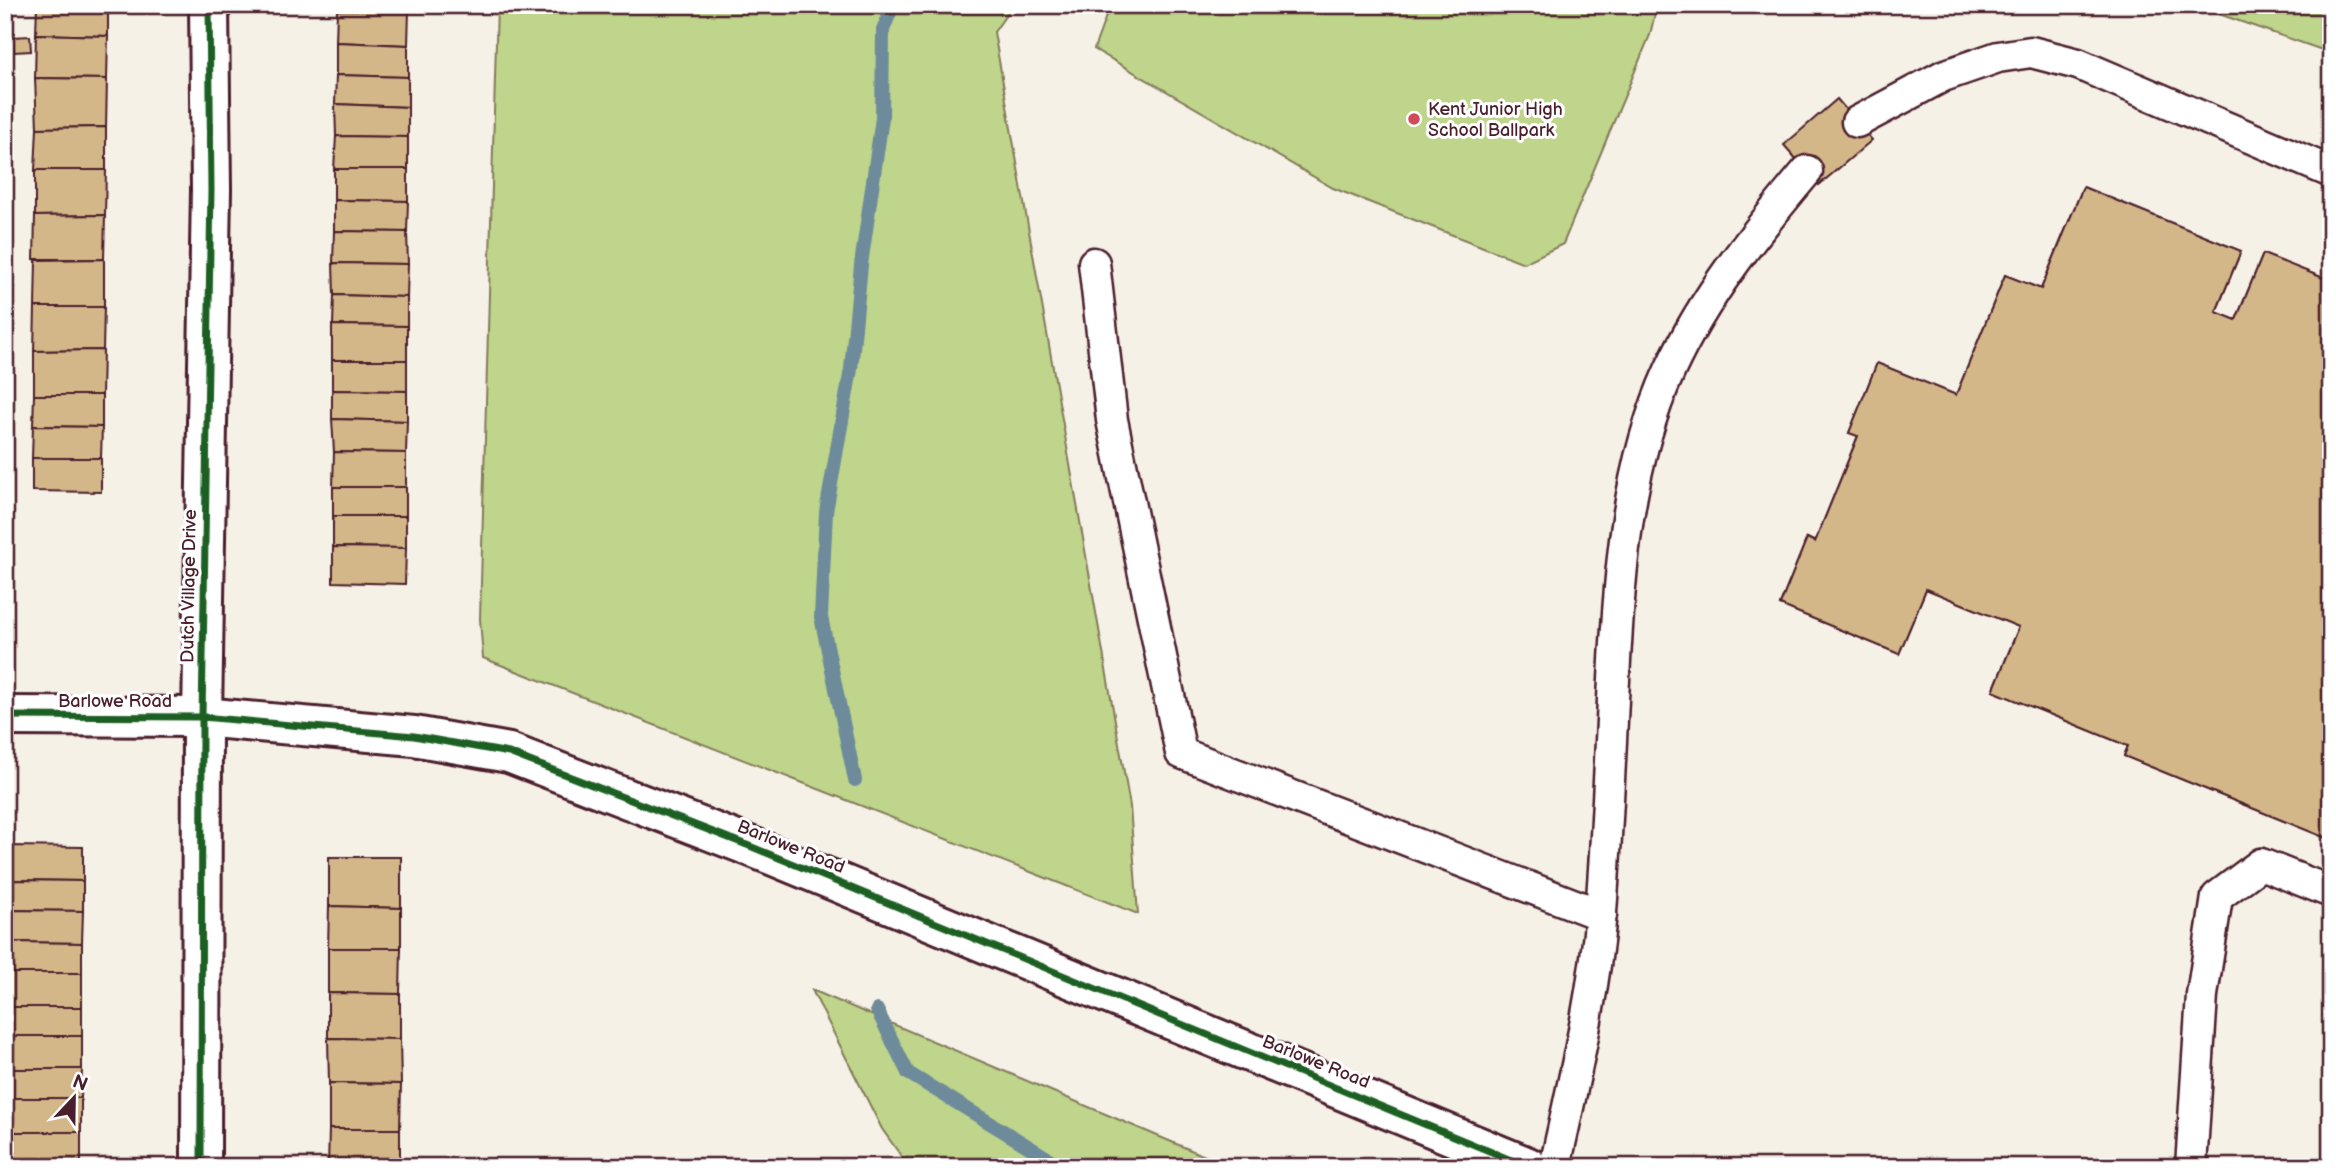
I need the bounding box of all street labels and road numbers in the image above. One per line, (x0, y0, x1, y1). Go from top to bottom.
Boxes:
street label: Dutch Village Drive (177, 509, 201, 663)
street label: Barlowe Road (58, 691, 172, 712)
street label: Barlowe Road (734, 816, 848, 878)
street label: Barlowe Road (1259, 1031, 1373, 1093)

